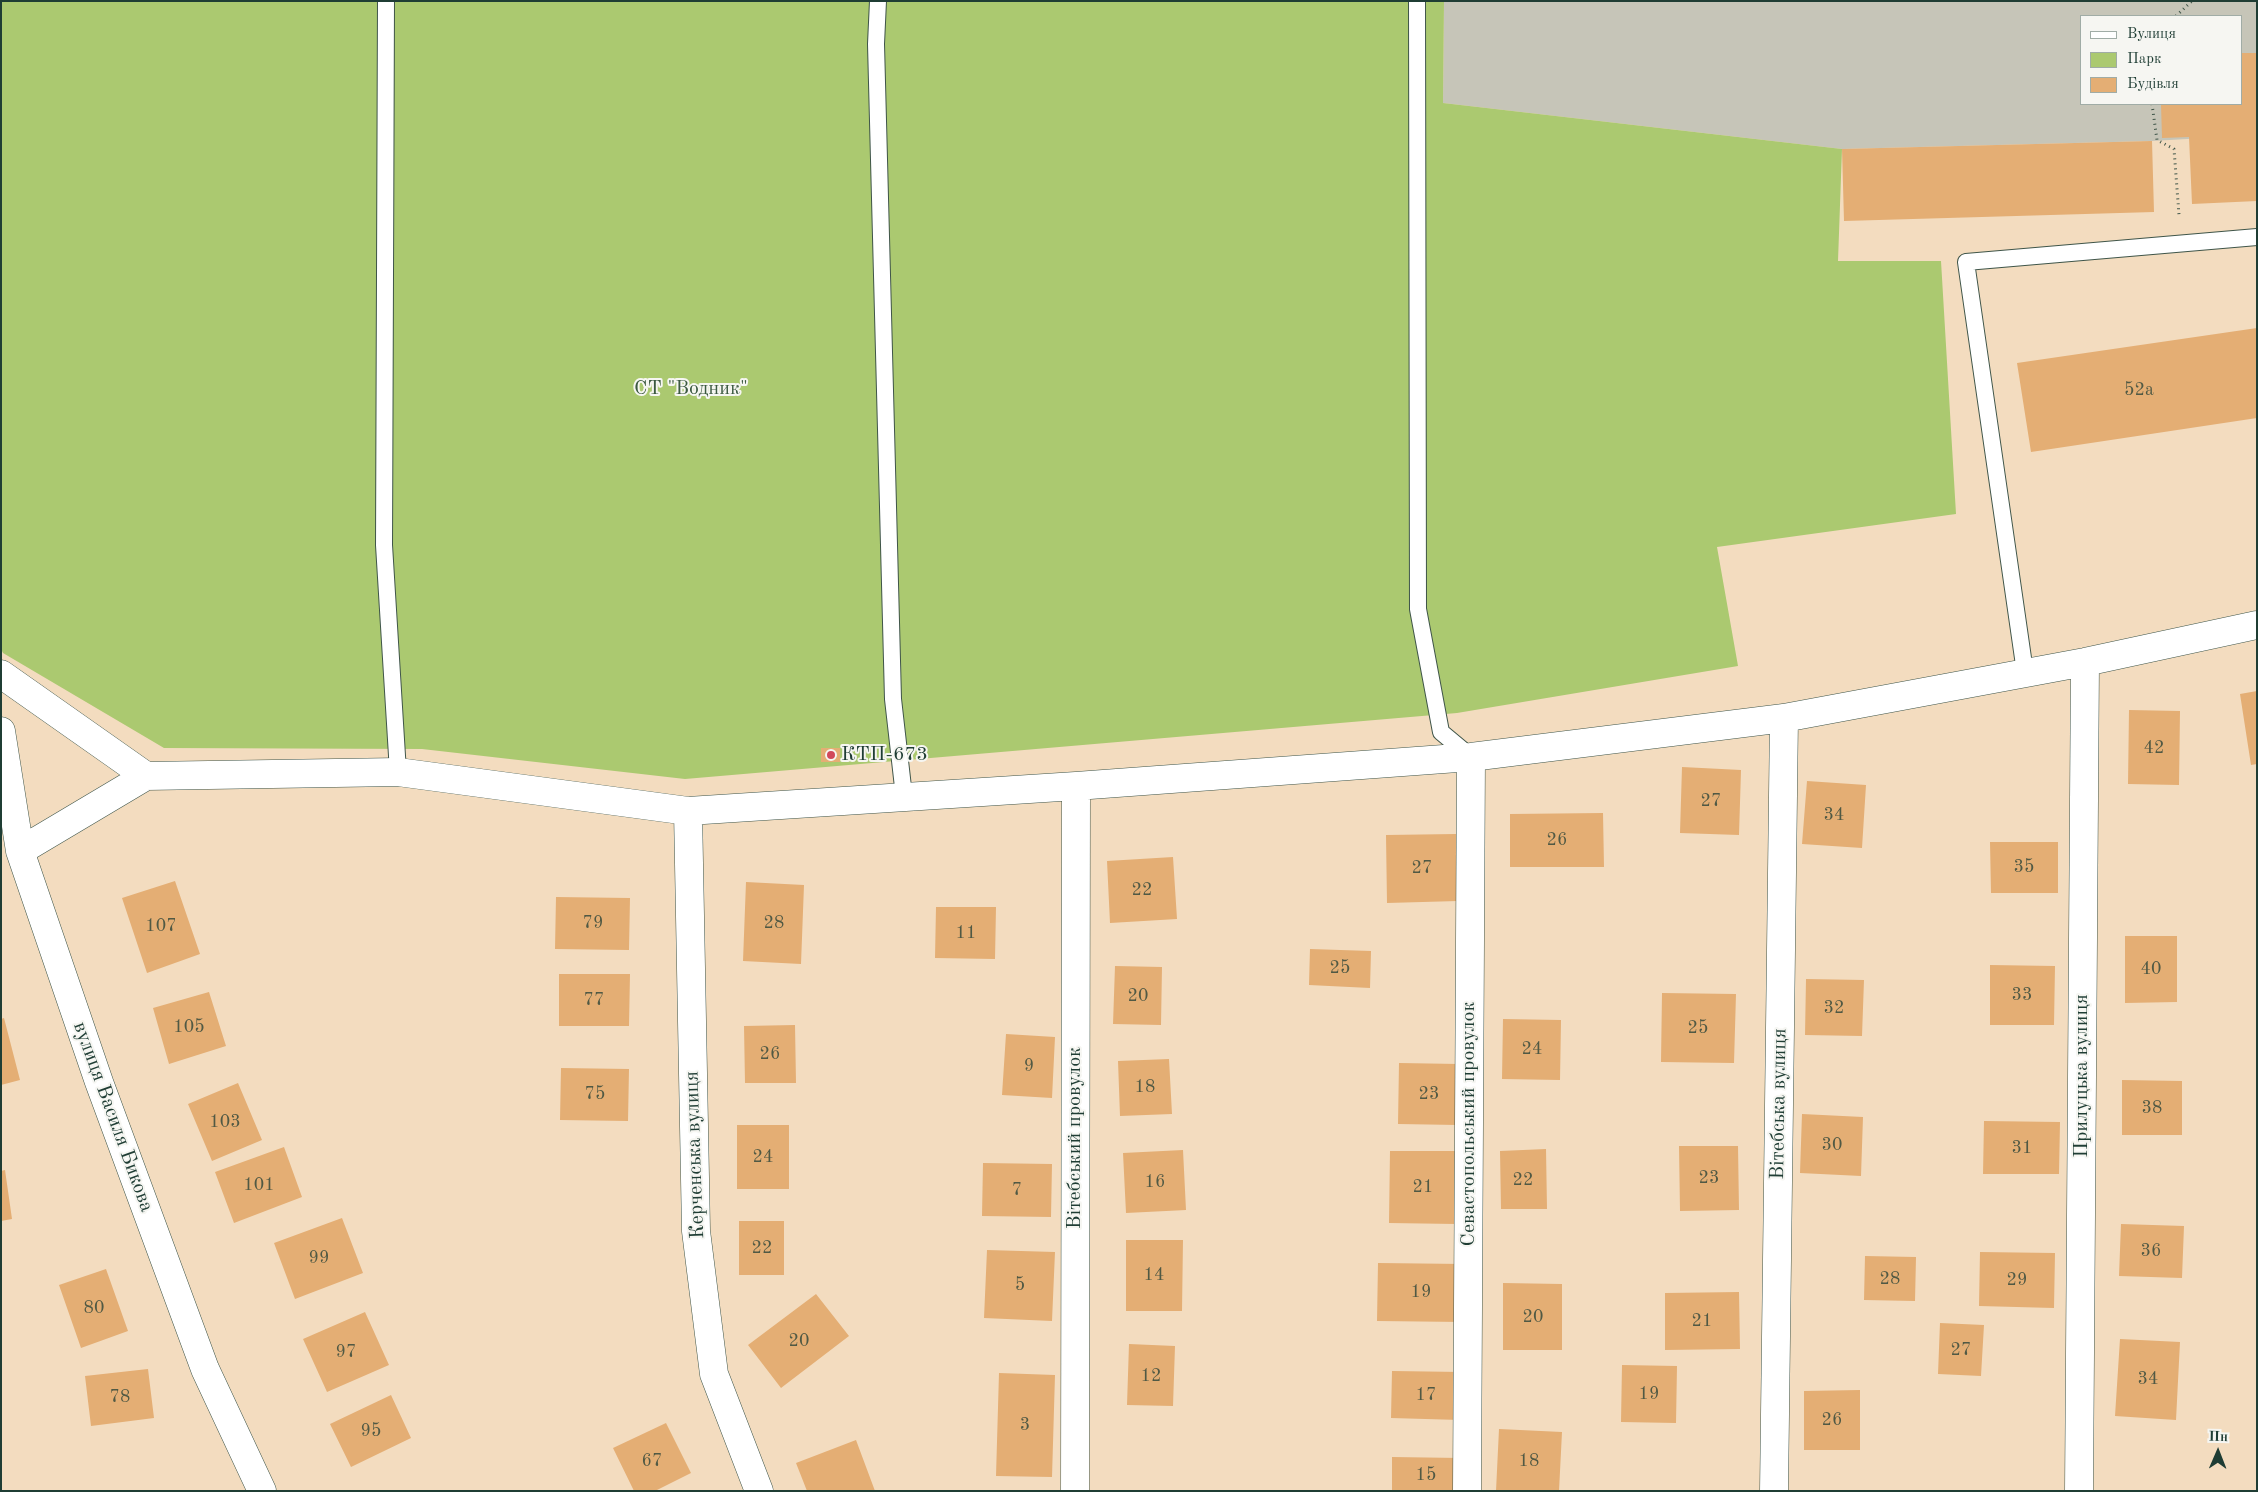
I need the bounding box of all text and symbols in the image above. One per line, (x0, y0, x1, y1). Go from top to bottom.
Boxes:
legend (2080, 15, 2243, 105)
text: Вулиця (2127, 27, 2176, 42)
text: Парк (2127, 52, 2162, 67)
text: Будівля (2127, 77, 2179, 92)
park label: СТ "Водник" (634, 377, 748, 401)
house number: 52а (2124, 379, 2154, 401)
house number: 42 (2144, 737, 2164, 759)
place label: КТП-673 (841, 743, 928, 767)
marker: КТП-673 (825, 749, 837, 761)
house number: 27 (1701, 790, 1721, 812)
house number: 34 (1824, 804, 1844, 826)
house number: 26 (1547, 829, 1567, 851)
house number: 35 (2014, 856, 2034, 878)
house number: 27 (1412, 857, 1432, 879)
house number: 22 (1132, 879, 1152, 901)
house number: 79 (583, 912, 603, 934)
house number: 28 (764, 912, 784, 934)
house number: 107 (145, 915, 177, 937)
house number: 11 (956, 922, 976, 944)
house number: 25 (1330, 957, 1350, 979)
house number: 40 (2141, 958, 2161, 980)
house number: 33 (2012, 984, 2032, 1006)
house number: 20 (1128, 985, 1148, 1007)
house number: 77 (584, 989, 604, 1011)
street label: Прилуцька вулиця (2070, 994, 2094, 1158)
house number: 32 (1824, 997, 1844, 1019)
street label: Севастопольський провулок (1457, 1002, 1481, 1246)
house number: 105 (173, 1016, 205, 1038)
house number: 25 (1688, 1017, 1708, 1039)
street label: вулиця Василя Бикова (67, 1019, 159, 1215)
street label: Вітебська вулиця (1766, 1028, 1792, 1180)
house number: 24 (1522, 1038, 1542, 1060)
house number: 26 (760, 1043, 780, 1065)
street label: Вітебський провулок (1063, 1047, 1087, 1229)
house number: 9 (1024, 1055, 1034, 1077)
street label: Керченська вулиця (680, 1071, 710, 1239)
house number: 18 (1135, 1076, 1155, 1098)
house number: 75 (585, 1083, 605, 1105)
house number: 23 (1419, 1083, 1439, 1105)
house number: 38 (2142, 1097, 2162, 1119)
house number: 103 (209, 1111, 241, 1133)
house number: 30 (1822, 1134, 1842, 1156)
house number: 31 (2012, 1137, 2032, 1159)
house number: 24 (753, 1146, 773, 1168)
house number: 23 (1699, 1167, 1719, 1189)
house number: 22 (1513, 1169, 1533, 1191)
house number: 16 (1145, 1171, 1165, 1193)
house number: 101 (243, 1174, 275, 1196)
house number: 21 (1413, 1176, 1433, 1198)
house number: 7 (1012, 1179, 1022, 1201)
house number: 22 (752, 1237, 772, 1259)
house number: 36 (2141, 1240, 2161, 1262)
house number: 99 (309, 1247, 329, 1269)
house number: 14 (1144, 1264, 1164, 1286)
house number: 28 (1880, 1268, 1900, 1290)
house number: 29 (2007, 1269, 2027, 1291)
house number: 5 (1015, 1274, 1025, 1296)
house number: 19 (1411, 1281, 1431, 1303)
house number: 80 (84, 1297, 104, 1319)
house number: 20 (1523, 1306, 1543, 1328)
house number: 21 (1692, 1310, 1712, 1332)
house number: 20 (789, 1330, 809, 1352)
house number: 27 (1951, 1339, 1971, 1361)
house number: 97 (336, 1341, 356, 1363)
house number: 12 (1141, 1365, 1161, 1387)
house number: 34 (2138, 1368, 2158, 1390)
house number: 19 (1639, 1383, 1659, 1405)
house number: 17 (1416, 1384, 1436, 1406)
house number: 78 (110, 1386, 130, 1408)
house number: 26 (1822, 1409, 1842, 1431)
house number: 3 (1020, 1414, 1030, 1436)
house number: 95 (361, 1420, 381, 1442)
north arrow (2193, 1427, 2243, 1477)
text: Пн (2208, 1430, 2228, 1444)
house number: 67 (642, 1450, 662, 1472)
house number: 18 (1519, 1450, 1539, 1472)
house number: 15 (1416, 1464, 1436, 1486)

